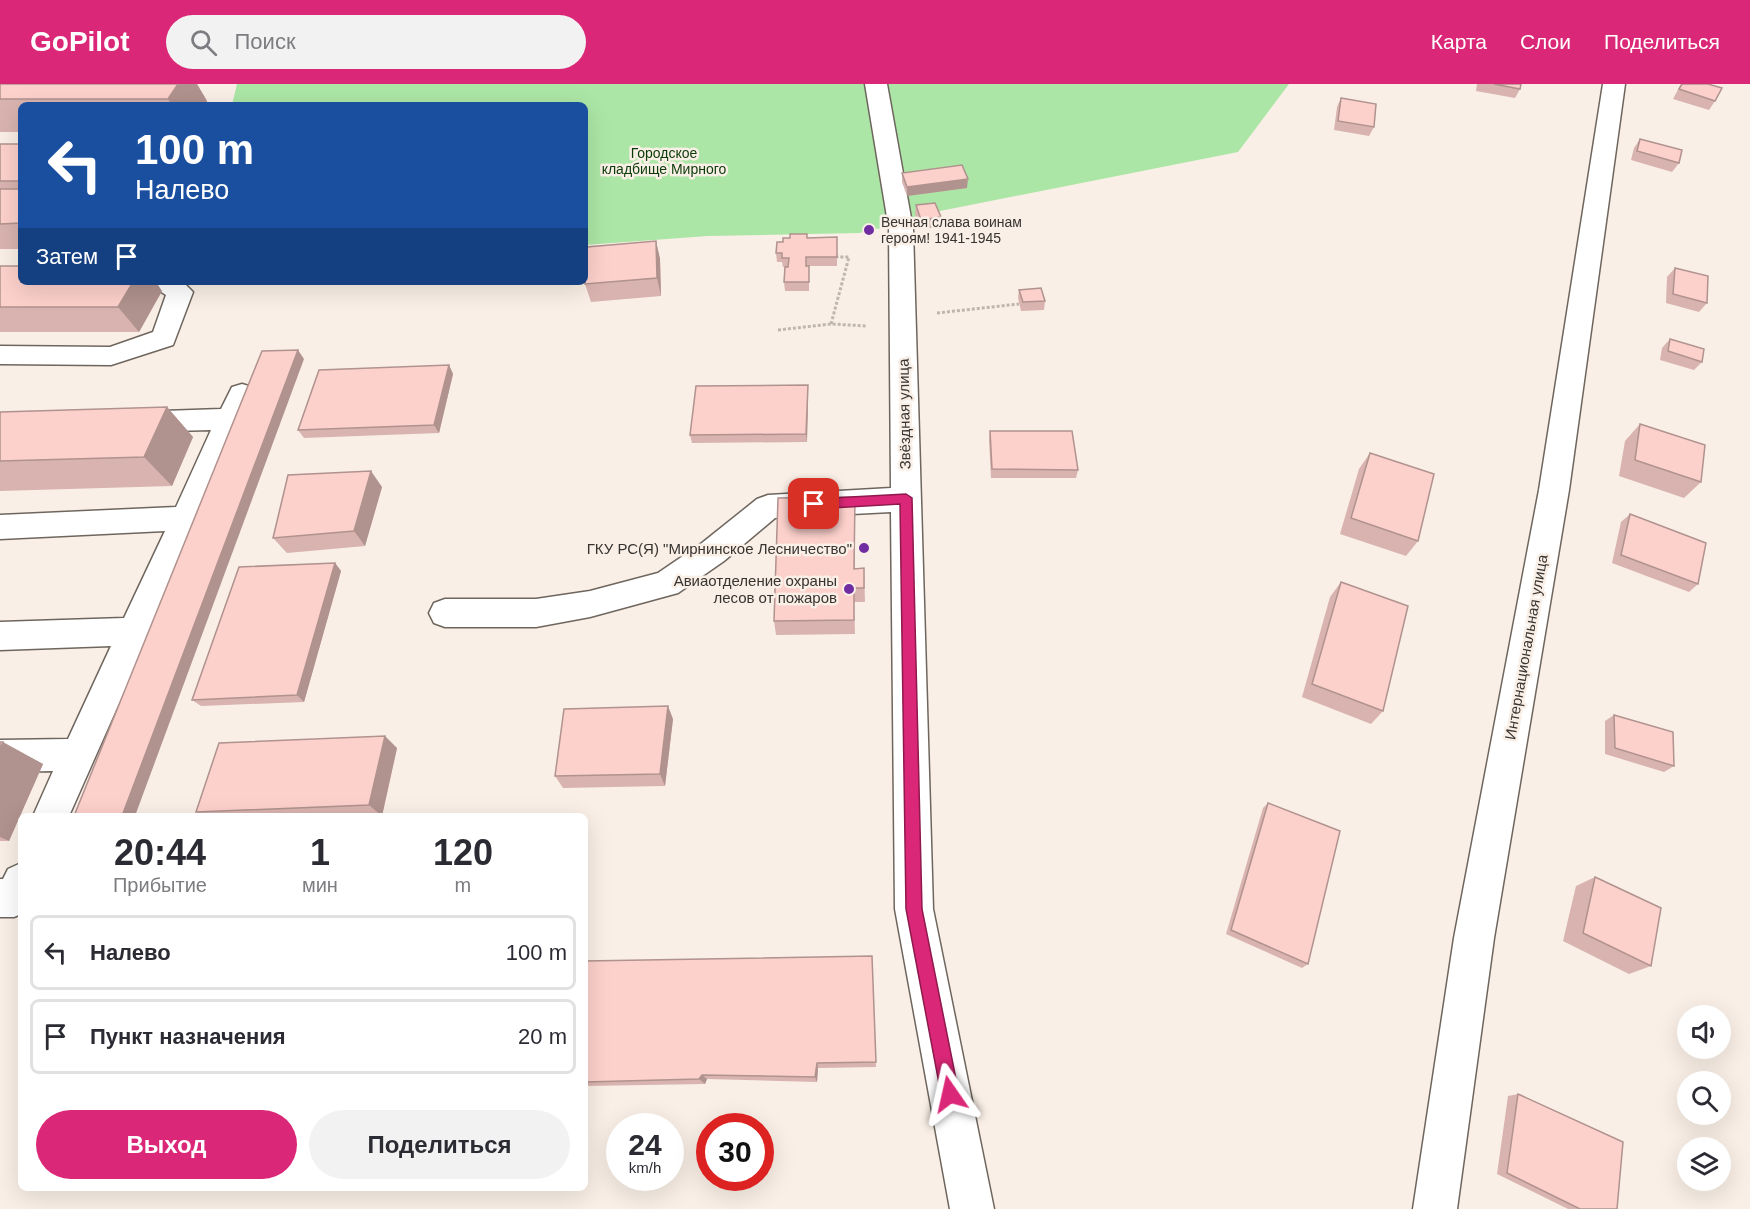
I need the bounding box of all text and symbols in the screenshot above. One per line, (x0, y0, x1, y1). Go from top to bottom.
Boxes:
search box (166, 15, 586, 69)
text: GoPilot (30, 26, 130, 57)
icon: search (187, 26, 220, 59)
text: Поиск (235, 29, 296, 54)
text: Карта (1431, 30, 1487, 53)
text: Слои (1520, 30, 1571, 53)
text: Поделиться (1604, 30, 1720, 53)
icon: left (36, 126, 114, 204)
text: 100 m (135, 126, 254, 173)
park label: Городское кладбище Мирного (602, 145, 727, 177)
text: Налево (135, 175, 229, 205)
place label: Вечная слава воинам героям! 1941-1945 (881, 214, 1022, 246)
marker: Вечная слава воинам героям! 1941-1945 (862, 223, 876, 237)
icon: arrive (110, 240, 143, 273)
text: Затем (36, 244, 98, 269)
street label: Звёздная улица (895, 358, 913, 470)
pin (788, 478, 839, 529)
icon: arrive (797, 487, 830, 520)
place label: ГКУ РС(Я) "Мирнинское Лесничество" (587, 540, 852, 557)
marker: ГКУ РС(Я) "Мирнинское Лесничество" (857, 541, 871, 555)
street label: Интернациональная улица (1501, 552, 1551, 741)
place label: Авиаотделение охраны лесов от пожаров (674, 572, 837, 606)
marker: Авиаотделение охраны лесов от пожаров (842, 582, 856, 596)
text: 20:44 (114, 832, 206, 873)
text: 1 (310, 832, 330, 873)
text: 120 (433, 832, 493, 873)
text: Прибытие (113, 874, 207, 896)
text: мин (302, 874, 338, 896)
text: m (455, 874, 471, 896)
icon: left (39, 936, 72, 969)
text: Налево (90, 940, 171, 965)
text: 100 m (506, 940, 567, 965)
map controls (1677, 1005, 1731, 1191)
button: sound (1677, 1005, 1731, 1059)
icon: arrive (39, 1020, 72, 1053)
text: Пункт назначения (90, 1024, 286, 1049)
text: 20 m (518, 1024, 567, 1049)
position arrow (918, 1062, 982, 1126)
button: search (1677, 1071, 1731, 1125)
button: Выход (36, 1110, 297, 1179)
button: Поделиться (309, 1110, 570, 1179)
speed limit sign: 30 (696, 1113, 774, 1191)
text: 24 (628, 1128, 662, 1161)
button: layers (1677, 1137, 1731, 1191)
text: km/h (629, 1159, 661, 1176)

